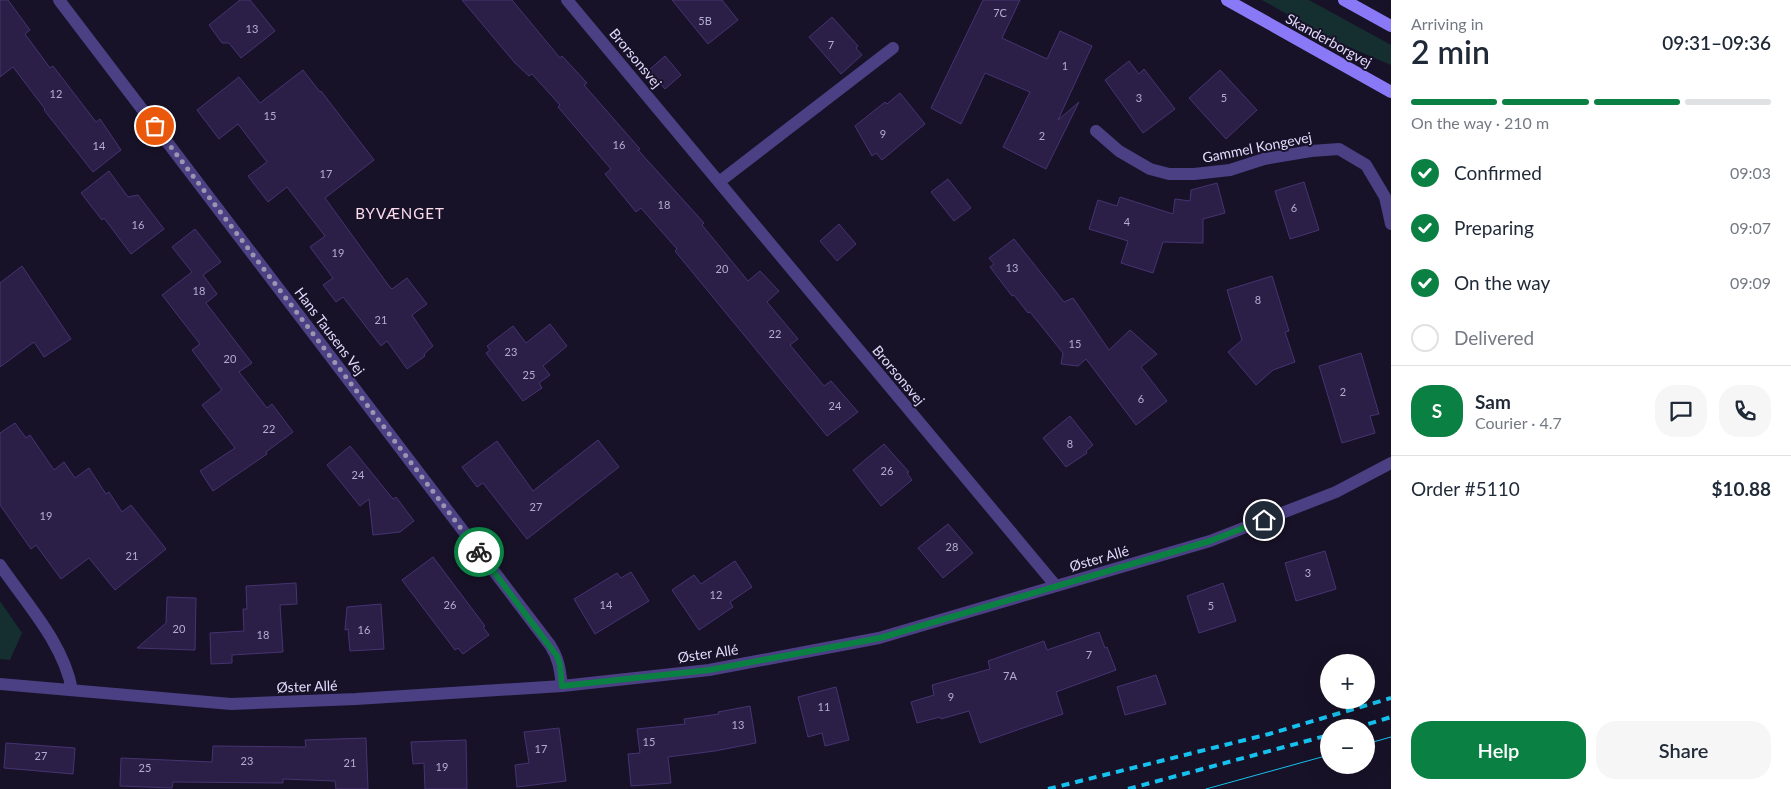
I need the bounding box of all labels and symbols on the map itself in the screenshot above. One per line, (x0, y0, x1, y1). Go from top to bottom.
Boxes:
house number: 7C (993, 6, 1008, 19)
street label: Skanderborgvej (1283, 9, 1375, 71)
house number: 5B (698, 14, 712, 27)
house number: 13 (246, 22, 258, 35)
street label: Brorsonsvej (606, 25, 666, 91)
house number: 7 (828, 38, 834, 51)
house number: 1 (1062, 59, 1068, 72)
house number: 12 (50, 87, 62, 100)
house number: 3 (1136, 91, 1142, 104)
house number: 5 (1221, 91, 1227, 104)
pin (134, 105, 176, 147)
house number: 15 (264, 109, 276, 122)
house number: 9 (880, 127, 886, 140)
street label: Gammel Kongevej (1201, 128, 1313, 166)
house number: 2 (1039, 129, 1045, 142)
house number: 16 (613, 138, 625, 151)
house number: 14 (93, 139, 106, 152)
house number: 17 (320, 167, 332, 180)
house number: 18 (658, 198, 670, 211)
house number: 6 (1291, 201, 1297, 214)
district label: BYVÆNGET (355, 204, 445, 222)
house number: 4 (1124, 215, 1131, 228)
house number: 16 (132, 218, 144, 231)
house number: 19 (332, 246, 344, 259)
house number: 13 (1006, 261, 1018, 274)
house number: 20 (716, 262, 729, 275)
house number: 18 (193, 284, 205, 297)
street label: Hans Tausens Vej (291, 284, 369, 378)
house number: 8 (1255, 293, 1261, 306)
house number: 21 (375, 313, 387, 326)
house number: 22 (769, 327, 781, 340)
house number: 15 (1069, 337, 1081, 350)
street label: Brorsonsvej (869, 342, 929, 408)
house number: 23 (505, 345, 517, 358)
house number: 20 (224, 352, 237, 365)
house number: 25 (523, 368, 535, 381)
house number: 2 (1340, 385, 1346, 398)
house number: 6 (1138, 392, 1144, 405)
house number: 24 (829, 399, 842, 412)
house number: 22 (263, 422, 275, 435)
house number: 8 (1067, 437, 1073, 450)
house number: 26 (881, 464, 893, 477)
house number: 24 (352, 468, 365, 481)
pin (1243, 499, 1285, 541)
house number: 27 (530, 500, 542, 513)
house number: 19 (40, 509, 52, 522)
courier (454, 527, 504, 577)
house number: 28 (946, 540, 958, 553)
street label: Øster Allé (1067, 541, 1131, 575)
house number: 21 (126, 549, 138, 562)
house number: 3 (1305, 566, 1311, 579)
house number: 12 (710, 588, 722, 601)
house number: 26 (444, 598, 456, 611)
house number: 14 (600, 598, 613, 611)
house number: 5 (1208, 599, 1214, 612)
house number: 20 (173, 622, 186, 635)
house number: 16 (358, 623, 370, 636)
house number: 18 (257, 628, 269, 641)
street label: Øster Allé (677, 640, 739, 666)
house number: 7 (1086, 648, 1092, 661)
house number: 7A (1003, 669, 1017, 682)
street label: Øster Allé (276, 676, 338, 696)
house number: 9 (948, 690, 954, 703)
house number: 11 (818, 700, 830, 713)
house number: 13 (732, 718, 744, 731)
house number: 15 (643, 735, 655, 748)
house number: 17 (535, 742, 547, 755)
house number: 27 (35, 749, 47, 762)
house number: 23 (241, 754, 253, 767)
house number: 21 (344, 756, 356, 769)
house number: 19 (436, 760, 448, 773)
house number: 25 (139, 761, 151, 774)

